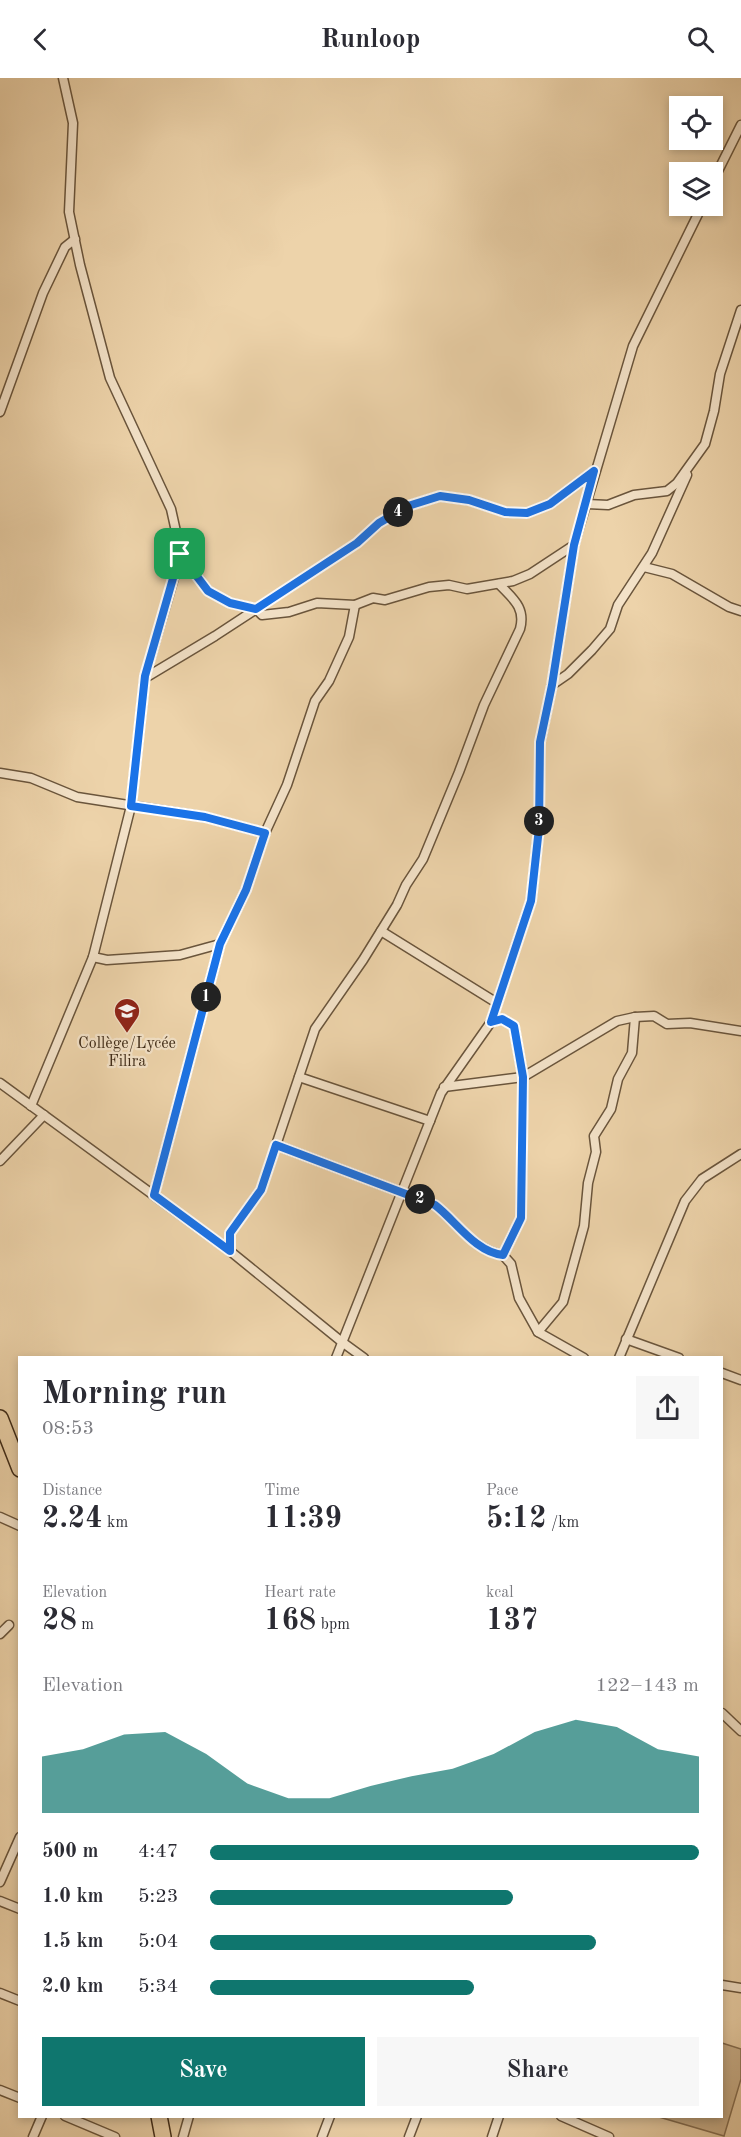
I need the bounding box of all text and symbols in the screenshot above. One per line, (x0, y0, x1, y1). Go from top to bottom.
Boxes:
icon: back (24, 23, 57, 56)
icon: search (684, 23, 717, 56)
text: Runloop (321, 26, 420, 53)
map controls (669, 96, 723, 216)
button: locate (669, 96, 723, 150)
button: layers (669, 162, 723, 216)
pin: 4 (383, 497, 413, 527)
text: 4 (393, 504, 403, 520)
pin (154, 528, 205, 579)
icon: arrive (163, 537, 196, 570)
pin: 3 (524, 806, 554, 836)
text: 3 (534, 813, 544, 829)
pin: 1 (191, 982, 221, 1012)
text: 1 (201, 989, 211, 1005)
school or university icon: Collège/Lycée Filira (112, 996, 142, 1034)
place label: Collège/Lycée Filira (78, 1036, 176, 1070)
pin: 2 (405, 1184, 435, 1214)
text: 2 (415, 1191, 425, 1207)
button: share (636, 1376, 699, 1439)
text: Morning run (42, 1378, 227, 1411)
text: 08:53 (42, 1419, 94, 1439)
text: Distance (42, 1483, 102, 1499)
text: Time (264, 1483, 300, 1499)
text: Pace (486, 1483, 518, 1499)
text: 2.24 (42, 1504, 103, 1534)
text: 11:39 (264, 1504, 342, 1534)
text: 5:12 (486, 1504, 547, 1534)
text: km (103, 1515, 128, 1531)
text: /km (547, 1515, 579, 1531)
text: Elevation (42, 1585, 107, 1601)
text: Heart rate (264, 1585, 336, 1601)
text: kcal (486, 1585, 514, 1601)
text: 28 (42, 1606, 77, 1636)
text: 168 (264, 1606, 316, 1636)
text: 137 (486, 1606, 538, 1636)
text: m (77, 1617, 94, 1633)
text: bpm (316, 1617, 350, 1633)
text: Elevation (42, 1676, 123, 1696)
text: 122–143 m (596, 1676, 699, 1696)
text: 500 m (42, 1842, 98, 1862)
text: 4:47 (138, 1842, 178, 1862)
text: 1.0 km (42, 1887, 104, 1907)
text: 5:23 (138, 1887, 178, 1907)
text: 1.5 km (42, 1932, 104, 1952)
text: 5:04 (138, 1932, 178, 1952)
text: 2.0 km (42, 1977, 104, 1997)
text: 5:34 (138, 1977, 178, 1997)
button: Save (42, 2037, 365, 2106)
button: Share (377, 2037, 699, 2106)

